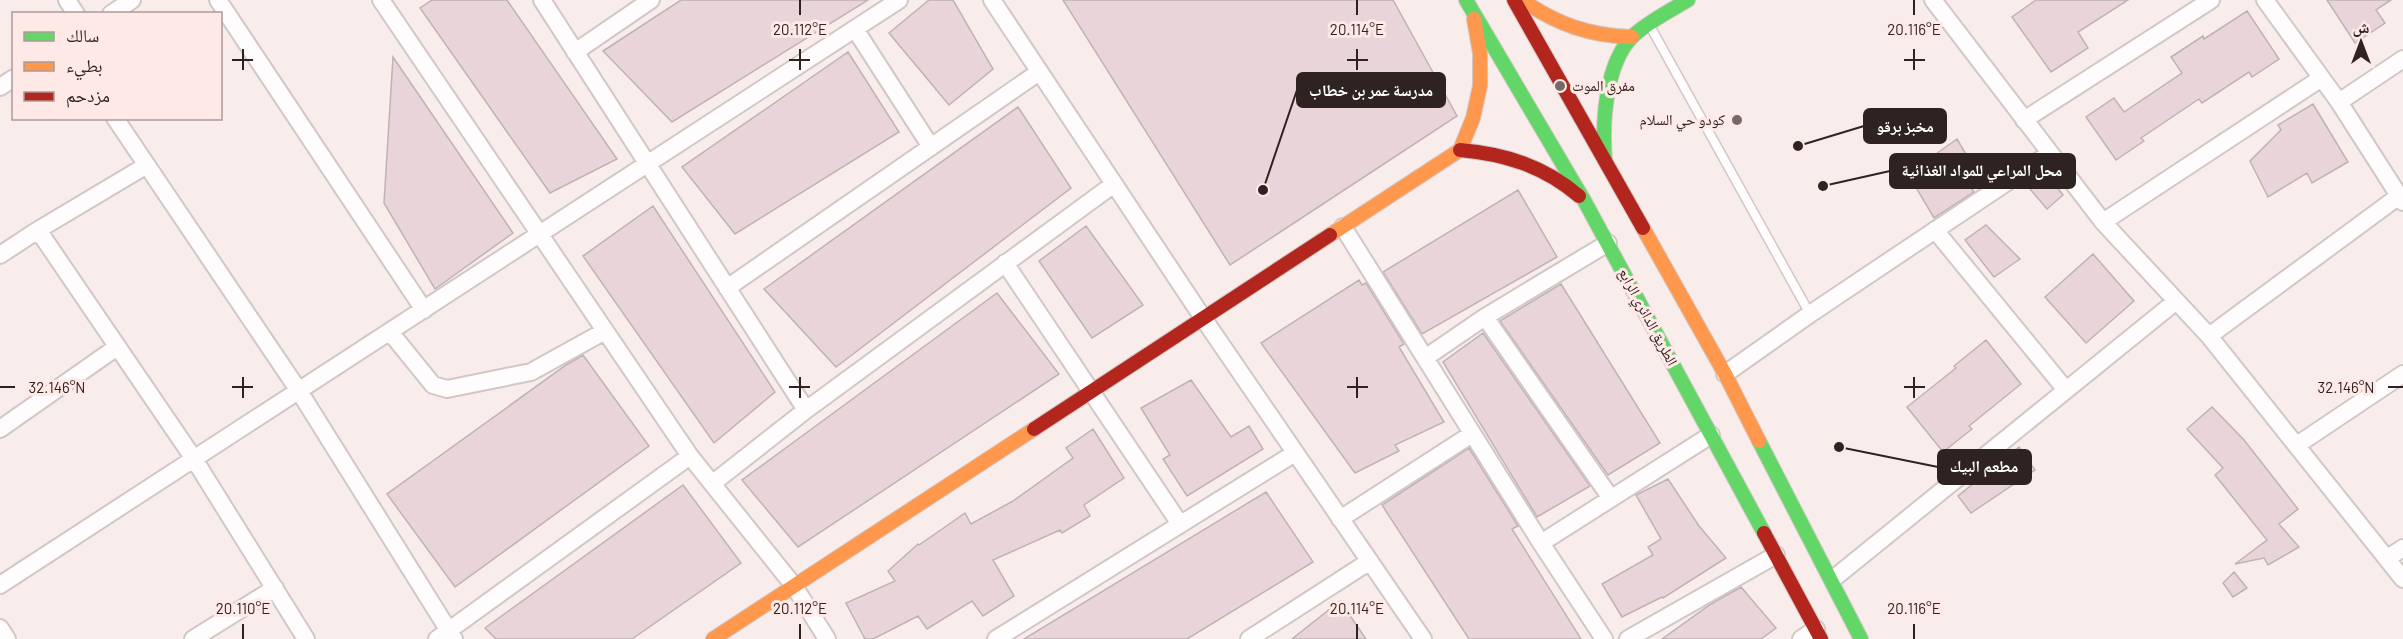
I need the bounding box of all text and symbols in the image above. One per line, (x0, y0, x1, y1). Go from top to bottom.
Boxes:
legend (12, 12, 222, 120)
north arrow (2331, 12, 2391, 72)
text: ش (2353, 17, 2370, 37)
text: 20.112°E (773, 20, 827, 38)
text: 20.114°E (1330, 20, 1384, 38)
text: 20.116°E (1887, 20, 1941, 38)
text: سالك (66, 24, 99, 46)
text: بطيء (66, 54, 103, 81)
callout: مدرسة عمر بن خطاب (1297, 73, 1445, 107)
place label: مفرق الموت (1572, 76, 1635, 96)
marker: مفرق الموت (1553, 79, 1567, 93)
text: مدرسة عمر بن خطاب (1309, 80, 1433, 100)
text: مزدحم (66, 84, 110, 108)
callout: مخبز برقو (1864, 109, 1946, 143)
place label: كودو حي السلام (1639, 110, 1725, 132)
marker: كودو حي السلام (1730, 113, 1744, 127)
text: مخبز برقو (1876, 116, 1934, 136)
callout: محل المراعي للمواد الغذائية (1890, 154, 2075, 188)
text: محل المراعي للمواد الغذائية (1902, 160, 2062, 183)
street label: الطريق الدائري الرابع (1612, 265, 1682, 370)
text: 32.146°N (28, 378, 86, 396)
text: 32.146°N (2317, 378, 2375, 396)
callout: مطعم البيك (1938, 450, 2031, 484)
text: مطعم البيك (1950, 456, 2018, 478)
text: 20.110°E (216, 599, 270, 617)
text: 20.112°E (773, 599, 827, 617)
text: 20.114°E (1330, 599, 1384, 617)
text: 20.116°E (1887, 599, 1941, 617)

